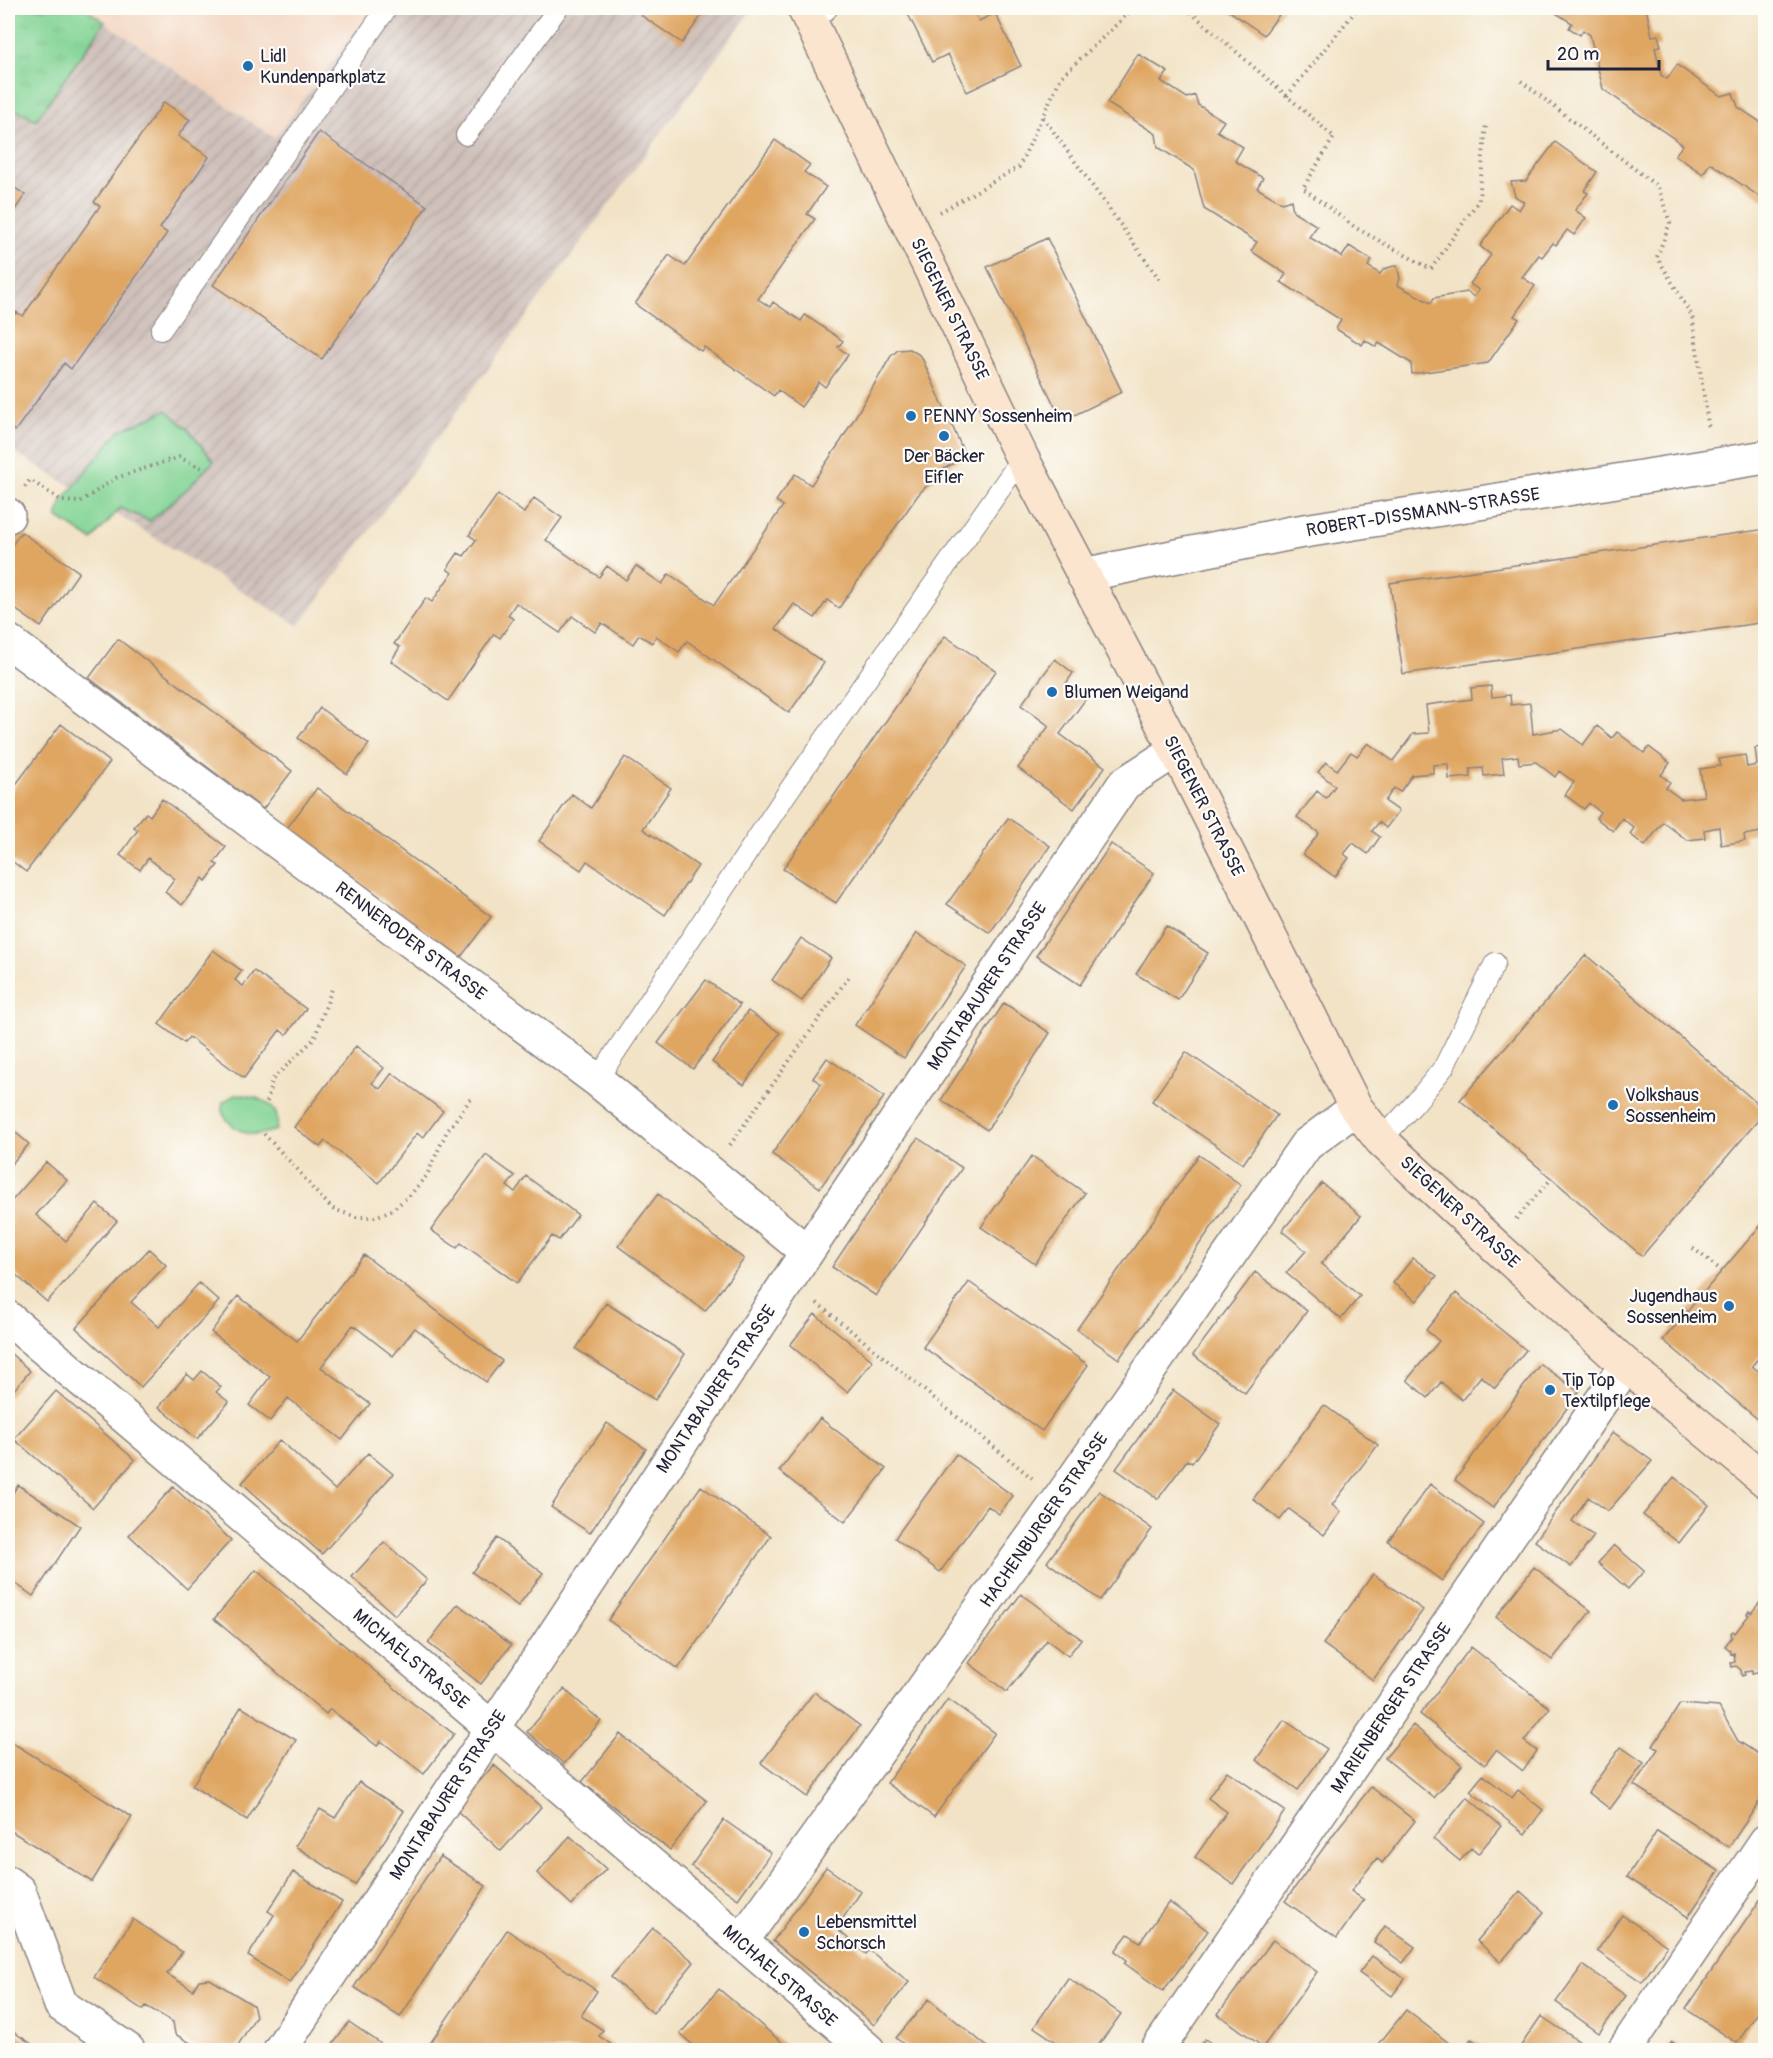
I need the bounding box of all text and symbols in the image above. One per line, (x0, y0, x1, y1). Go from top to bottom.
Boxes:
scale bar (1548, 33, 1659, 71)
text: 20 m (1557, 43, 1599, 66)
place label: Lidl Kundenparkplatz (260, 45, 386, 89)
marker: Lidl Kundenparkplatz (241, 59, 255, 73)
street label: SIEGENER STRASSE (905, 234, 994, 384)
place label: PENNY Sossenheim (923, 405, 1072, 428)
marker: PENNY Sossenheim (904, 409, 918, 423)
marker: Der Bäcker Eifler (937, 429, 951, 443)
place label: Der Bäcker Eifler (903, 445, 985, 489)
street label: ROBERT-DISSMANN-STRASSE (1305, 483, 1542, 542)
place label: Blumen Weigand (1064, 681, 1189, 704)
marker: Blumen Weigand (1045, 685, 1059, 699)
street label: SIEGENER STRASSE (1158, 732, 1249, 881)
street label: RENNERODER STRASSE (330, 877, 491, 1006)
street label: MONTABAURER STRASSE (923, 898, 1052, 1075)
place label: Volkshaus Sossenheim (1625, 1084, 1716, 1128)
marker: Volkshaus Sossenheim (1606, 1098, 1620, 1112)
street label: SIEGENER STRASSE (1395, 1151, 1524, 1274)
place label: Jugendhaus Sossenheim (1626, 1285, 1717, 1329)
marker: Jugendhaus Sossenheim (1722, 1299, 1736, 1313)
street label: MONTABAURER STRASSE (652, 1301, 781, 1478)
place label: Tip Top Textilpflege (1562, 1369, 1651, 1413)
marker: Tip Top Textilpflege (1543, 1383, 1557, 1397)
street label: HACHENBURGER STRASSE (975, 1428, 1114, 1612)
street label: MICHAELSTRASSE (348, 1604, 473, 1715)
street label: MARIENBERGER STRASSE (1326, 1619, 1457, 1798)
street label: MONTABAURER STRASSE (385, 1706, 512, 1885)
place label: Lebensmittel Schorsch (816, 1911, 917, 1955)
street label: MICHAELSTRASSE (718, 1920, 842, 2033)
marker: Lebensmittel Schorsch (797, 1925, 811, 1939)

